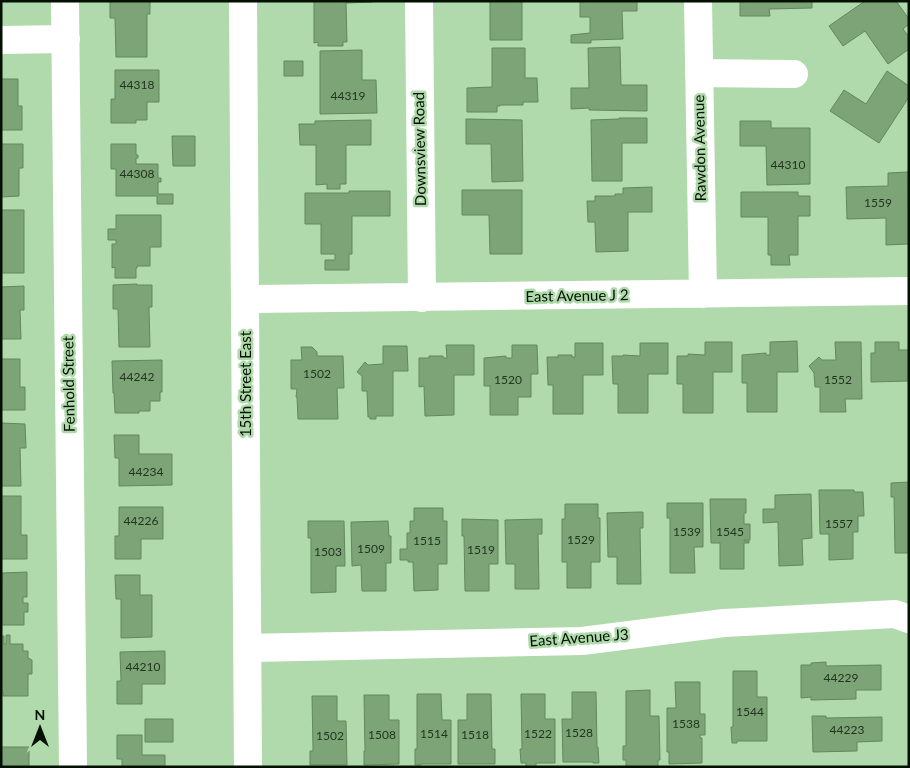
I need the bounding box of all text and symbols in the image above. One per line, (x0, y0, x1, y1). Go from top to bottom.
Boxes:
house number: 44318 (120, 77, 154, 92)
house number: 44319 (331, 88, 365, 103)
street label: Downsview Road (409, 92, 429, 206)
street label: Rawdon Avenue (689, 94, 709, 201)
house number: 44310 (771, 157, 805, 172)
house number: 44308 (120, 166, 154, 181)
house number: 1559 (864, 195, 892, 210)
street label: East Avenue J 2 (525, 285, 629, 305)
street label: 15th Street East (236, 330, 254, 437)
street label: Fenhold Street (58, 335, 78, 432)
house number: 1502 (303, 366, 331, 381)
house number: 44242 (120, 369, 154, 384)
house number: 1520 (494, 372, 522, 387)
house number: 1552 (824, 372, 852, 387)
house number: 44234 (129, 464, 163, 479)
house number: 44226 (124, 513, 158, 528)
house number: 1557 (825, 516, 853, 531)
house number: 1539 (673, 524, 701, 539)
house number: 1545 (716, 524, 744, 539)
house number: 1529 (567, 532, 595, 547)
house number: 1515 (413, 533, 441, 548)
house number: 1509 (357, 541, 385, 556)
house number: 1519 (467, 542, 495, 557)
house number: 1503 (314, 544, 342, 559)
street label: East Avenue J3 (529, 625, 629, 649)
house number: 44210 (126, 659, 160, 674)
house number: 44229 (824, 670, 858, 685)
north arrow (15, 703, 65, 753)
house number: 1544 (736, 704, 764, 719)
text: N (35, 706, 45, 723)
house number: 1538 (672, 716, 700, 731)
house number: 44223 (830, 722, 864, 737)
house number: 1528 (565, 725, 593, 740)
house number: 1514 (420, 726, 448, 741)
house number: 1522 (524, 726, 552, 741)
house number: 1508 (368, 727, 396, 742)
house number: 1518 (461, 727, 489, 742)
house number: 1502 (316, 728, 344, 743)

